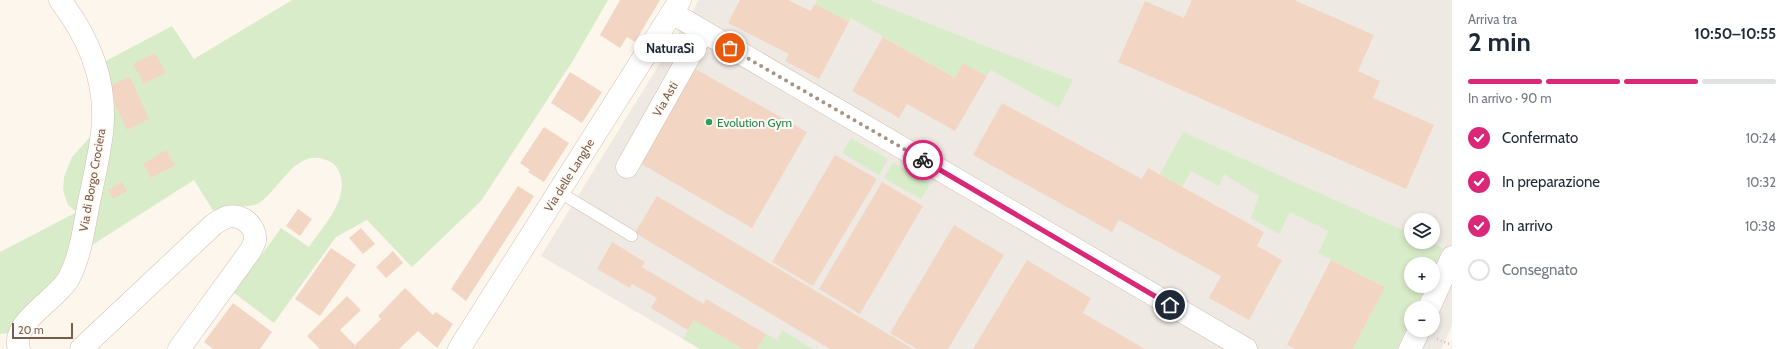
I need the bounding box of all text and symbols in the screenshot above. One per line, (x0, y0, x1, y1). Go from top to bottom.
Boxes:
text: Arriva tra (1468, 11, 1517, 27)
text: 10:50–10:55 (1694, 25, 1776, 43)
text: 2 min (1468, 26, 1531, 58)
pin (713, 31, 747, 65)
callout: NaturaSì (634, 34, 706, 62)
icon: bag (719, 37, 741, 59)
text: NaturaSì (646, 40, 694, 56)
street label: Via Asti (649, 79, 681, 119)
text: In arrivo · 90 m (1468, 90, 1552, 106)
place label: Evolution Gym (717, 115, 792, 130)
marker: Evolution Gym (704, 117, 714, 127)
street label: Via di Borgo Crociera (76, 127, 109, 233)
icon: check (1468, 127, 1490, 149)
text: Confermato (1502, 129, 1578, 147)
text: 10:24 (1746, 130, 1776, 146)
street label: Via delle Langhe (541, 136, 597, 214)
courier (903, 140, 943, 180)
icon: bike (912, 149, 934, 171)
icon: check (1468, 171, 1490, 193)
text: In preparazione (1502, 173, 1600, 191)
text: 10:32 (1746, 174, 1776, 190)
map controls (1404, 213, 1440, 337)
button: layers (1404, 213, 1440, 249)
icon: check (1468, 215, 1490, 237)
text: In arrivo (1502, 217, 1553, 235)
text: 10:38 (1745, 218, 1776, 234)
button: + (1404, 257, 1440, 293)
text: Consegnato (1502, 261, 1578, 279)
pin (1153, 288, 1187, 322)
icon: home (1159, 294, 1181, 316)
button: − (1404, 301, 1440, 337)
scale bar (12, 321, 73, 340)
text: 20 m (18, 323, 44, 337)

